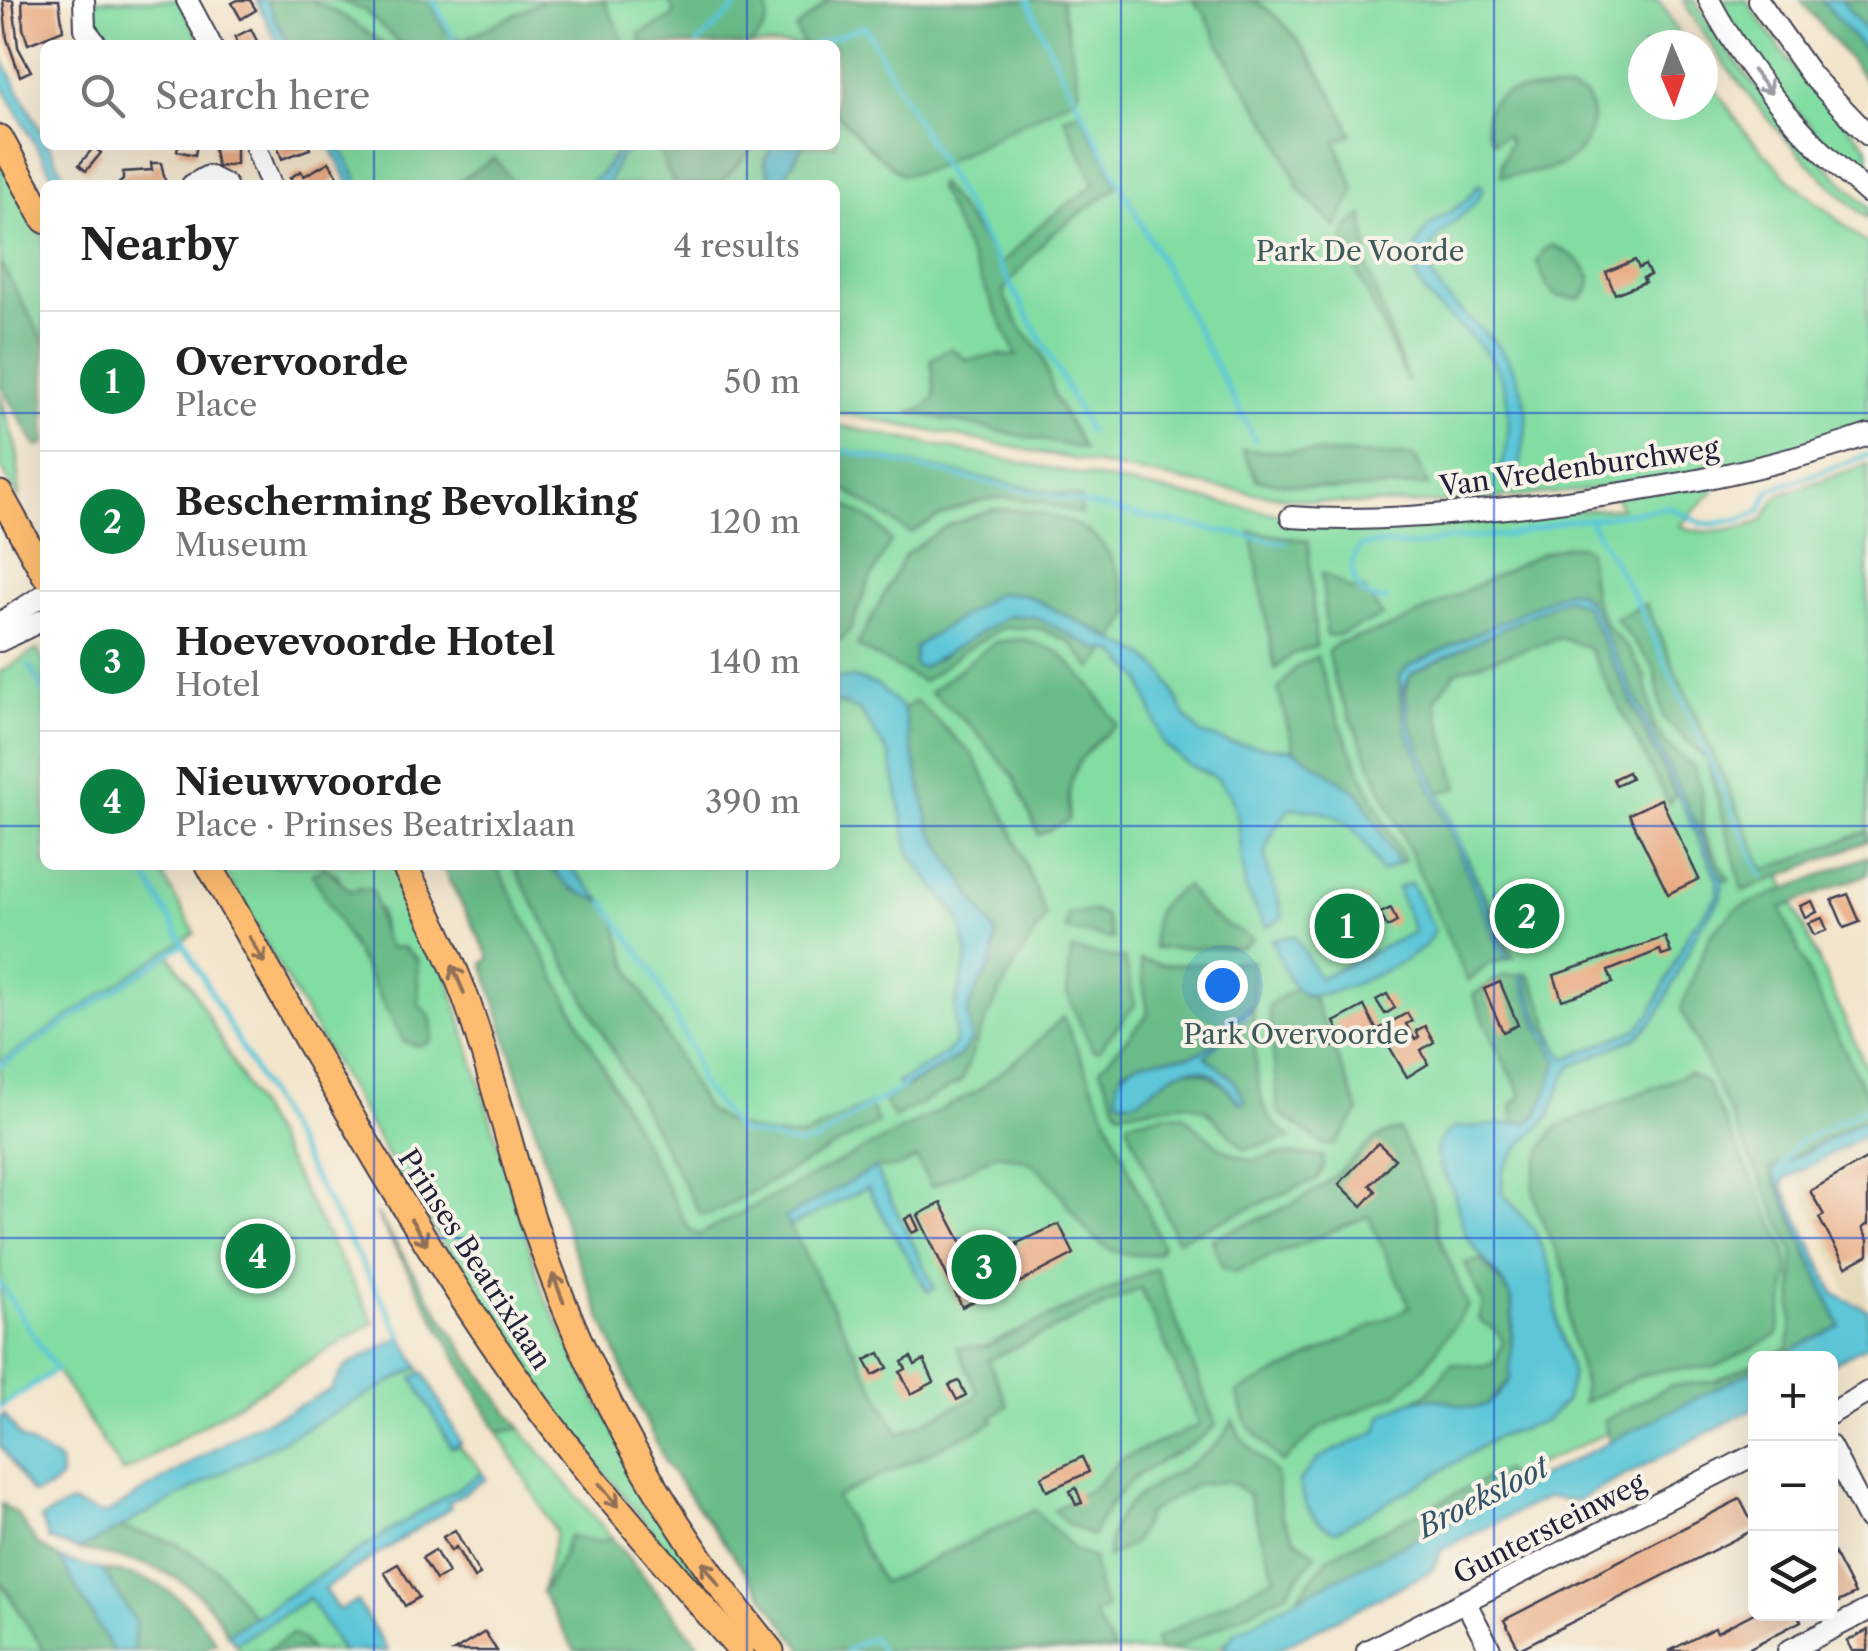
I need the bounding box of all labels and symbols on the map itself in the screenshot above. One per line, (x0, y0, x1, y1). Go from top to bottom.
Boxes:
north arrow (1628, 30, 1718, 120)
one-way arrow (1751, 68, 1773, 94)
park label: Park De Voorde (1256, 234, 1464, 268)
street label: Van Vredenburchweg (1436, 431, 1721, 504)
pin: 2 (1494, 878, 1560, 954)
pin: 1 (1314, 888, 1380, 964)
one-way arrow (247, 935, 267, 964)
your location (1197, 960, 1248, 1011)
one-way arrow (447, 965, 465, 995)
park label: Park Overvoorde (1183, 1017, 1409, 1051)
street label: Prinses Beatrixlaan (391, 1142, 559, 1376)
one-way arrow (408, 1217, 429, 1246)
pin: 4 (226, 1218, 290, 1294)
pin: 3 (952, 1230, 1016, 1304)
one-way arrow (548, 1274, 566, 1305)
water label: Broeksloot (1409, 1448, 1556, 1547)
street label: Guntersteinweg (1447, 1465, 1651, 1591)
one-way arrow (598, 1481, 620, 1507)
one-way arrow (701, 1561, 722, 1588)

